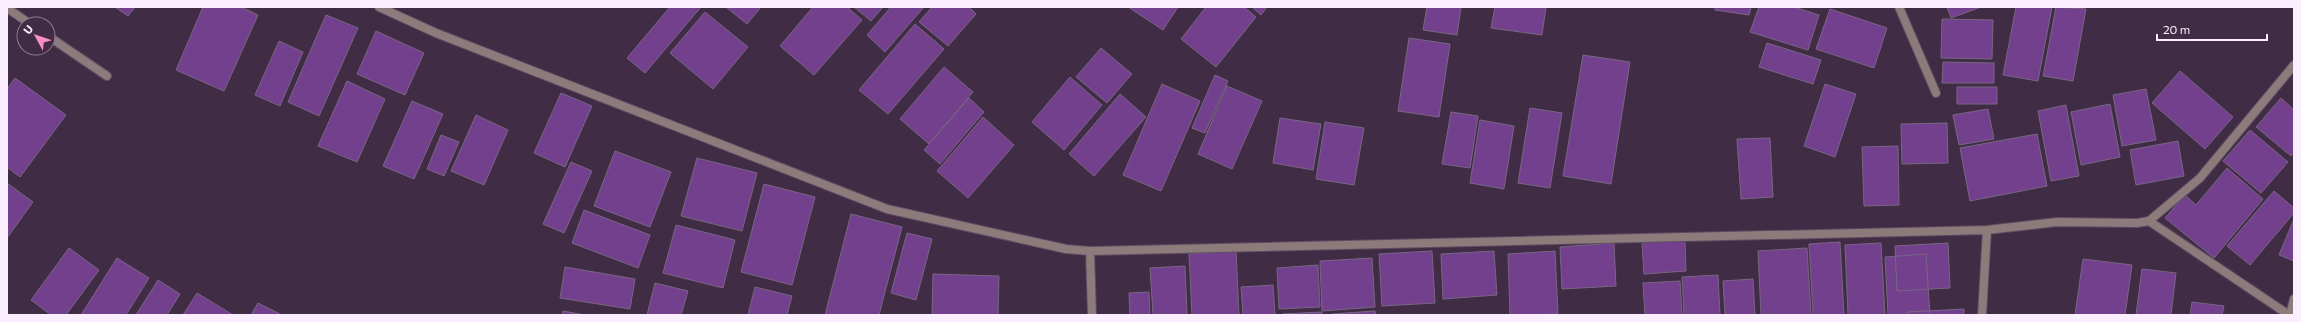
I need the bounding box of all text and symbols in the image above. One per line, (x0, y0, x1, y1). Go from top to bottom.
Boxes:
north arrow (16, 16, 56, 56)
scale bar (2157, 16, 2267, 42)
text: U (20, 22, 36, 36)
text: 20 m (2163, 22, 2190, 36)

